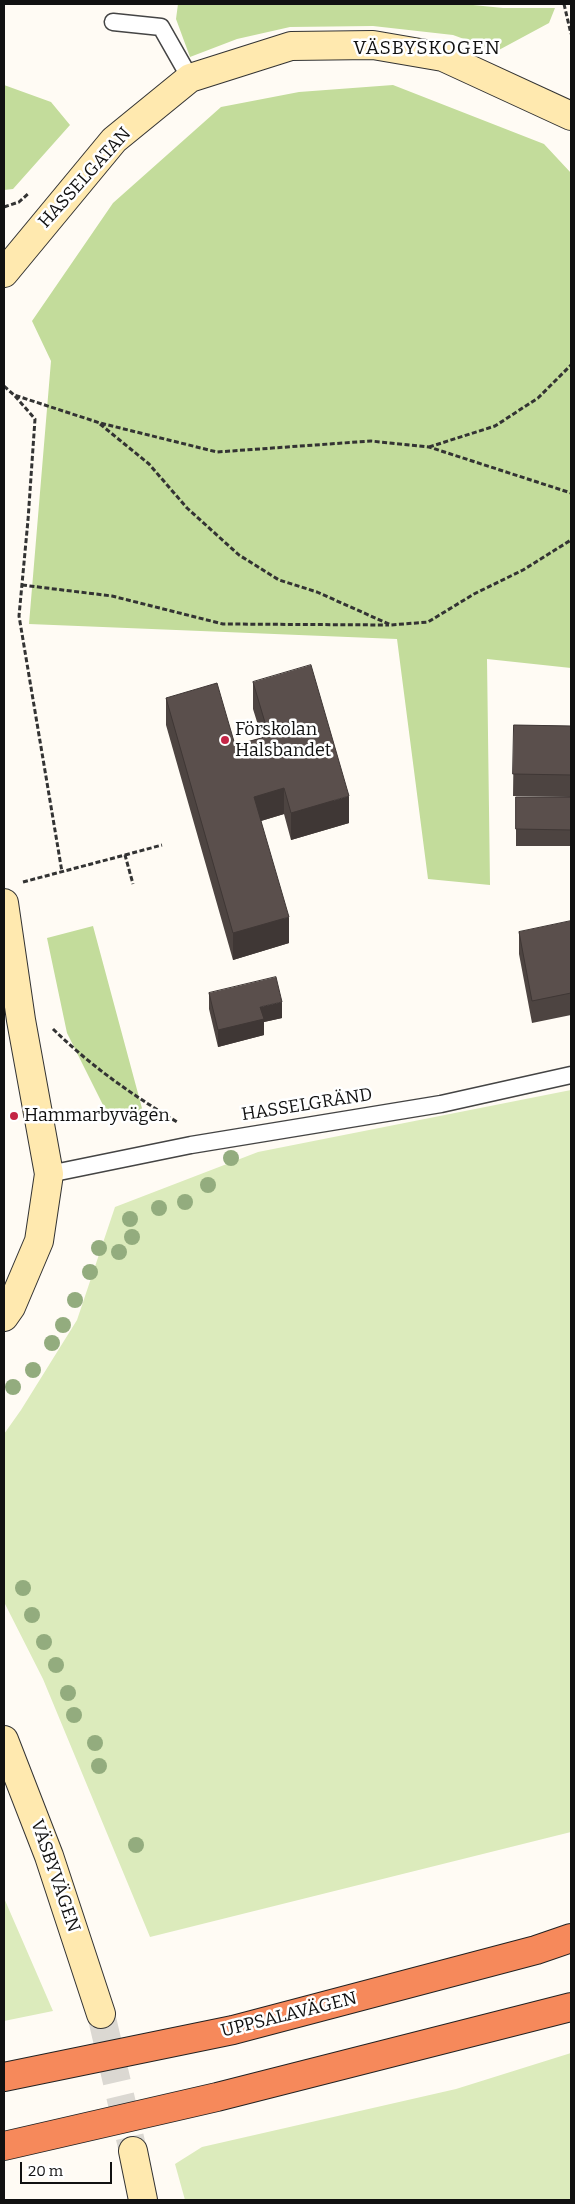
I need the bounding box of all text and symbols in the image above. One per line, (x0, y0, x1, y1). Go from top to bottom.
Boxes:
district label: VÄSBYSKOGEN (352, 38, 502, 60)
street label: HASSELGATAN (34, 123, 136, 233)
place label: Förskolan Halsbandet (235, 719, 331, 762)
marker: Förskolan Halsbandet (219, 734, 231, 746)
street label: HASSELGRÄND (240, 1084, 374, 1126)
place label: Hammarbyvägen (24, 1105, 170, 1127)
marker: Hammarbyvägen (8, 1110, 20, 1122)
street label: VÄSBYVÄGEN (26, 1817, 84, 1935)
street label: UPPSALAVÄGEN (219, 1988, 359, 2042)
scale bar (22, 2152, 115, 2184)
text: 20 m (28, 2162, 63, 2180)

